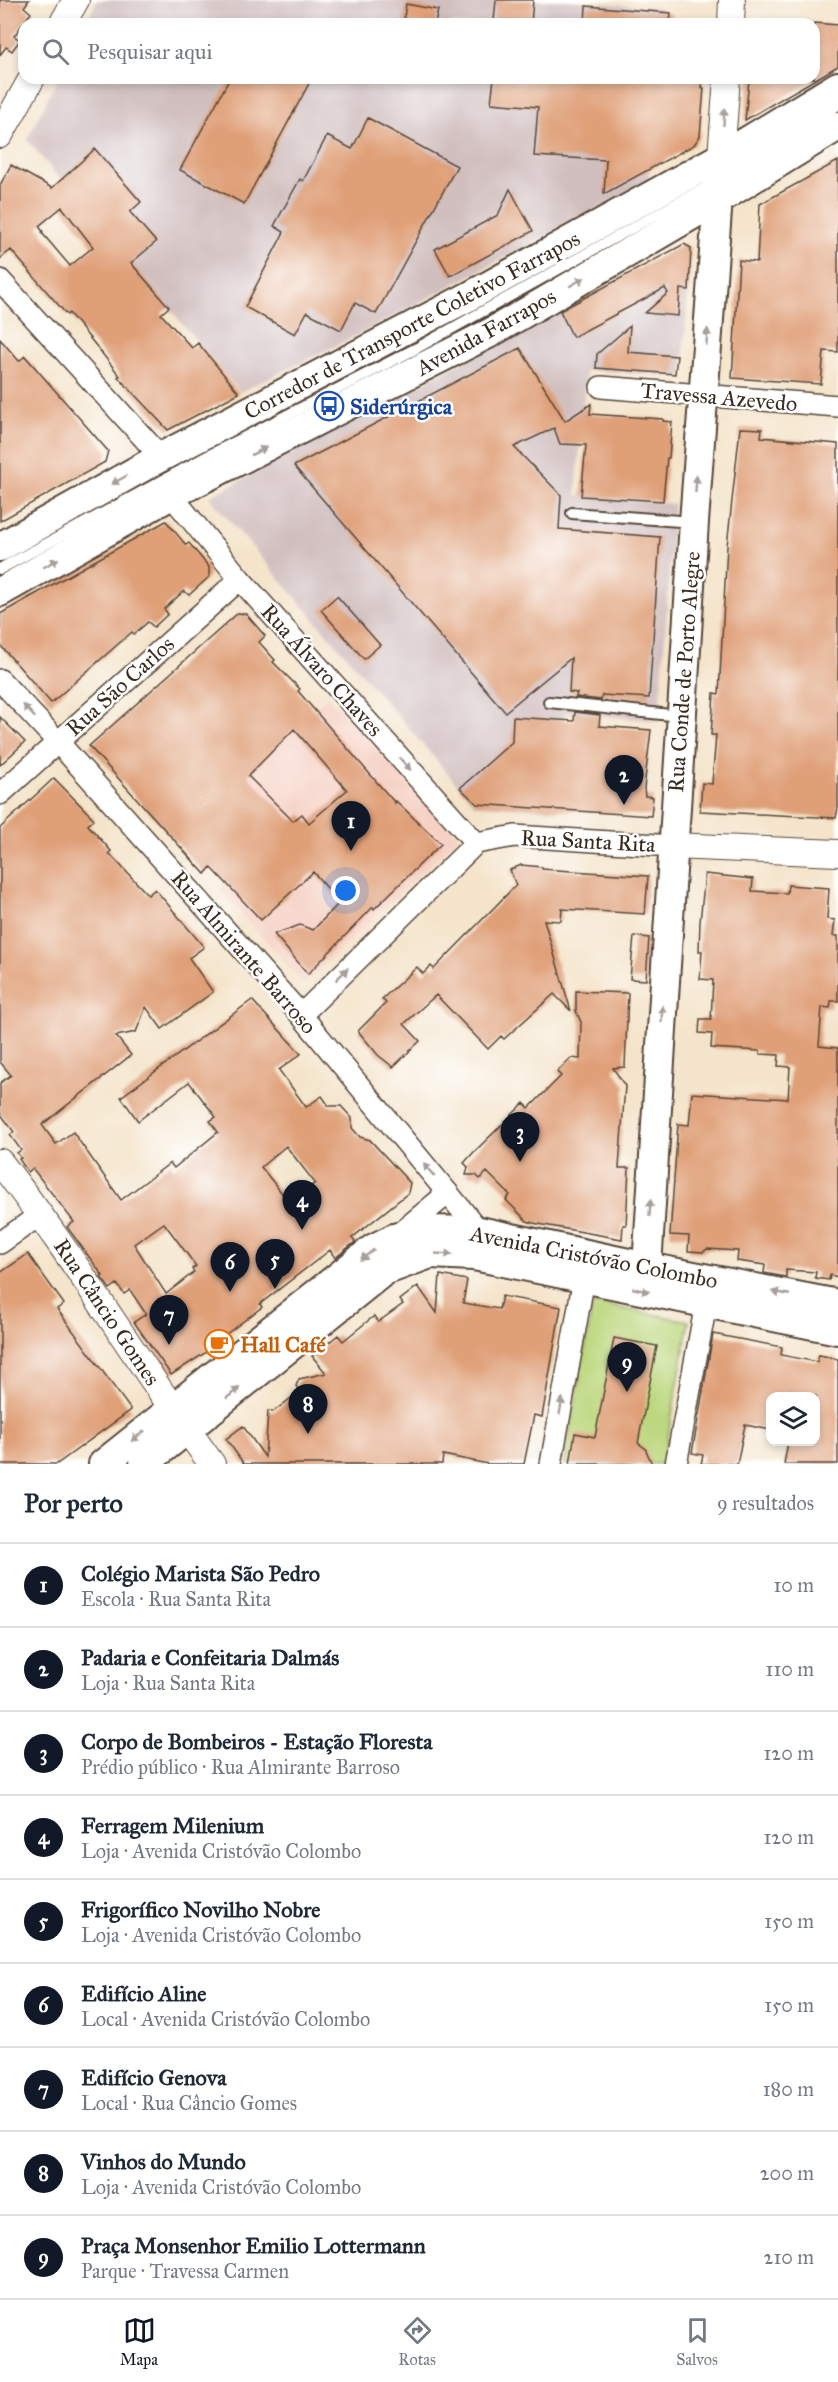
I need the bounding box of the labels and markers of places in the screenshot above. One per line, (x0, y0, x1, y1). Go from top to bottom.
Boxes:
bus stop icon: Siderúrgica (313, 390, 345, 422)
place label: Siderúrgica (350, 393, 453, 420)
pin: 2 (604, 756, 644, 805)
pin: 1 (332, 802, 370, 851)
pin: 3 (500, 1112, 540, 1162)
pin: 4 (282, 1180, 322, 1230)
pin: 5 (256, 1240, 294, 1289)
pin: 6 (210, 1242, 250, 1292)
pin: 7 (150, 1296, 188, 1345)
cafe icon: Hall Café (203, 1328, 235, 1360)
place label: Hall Café (240, 1331, 326, 1358)
pin: 9 (608, 1342, 646, 1392)
pin: 8 (288, 1384, 328, 1434)

